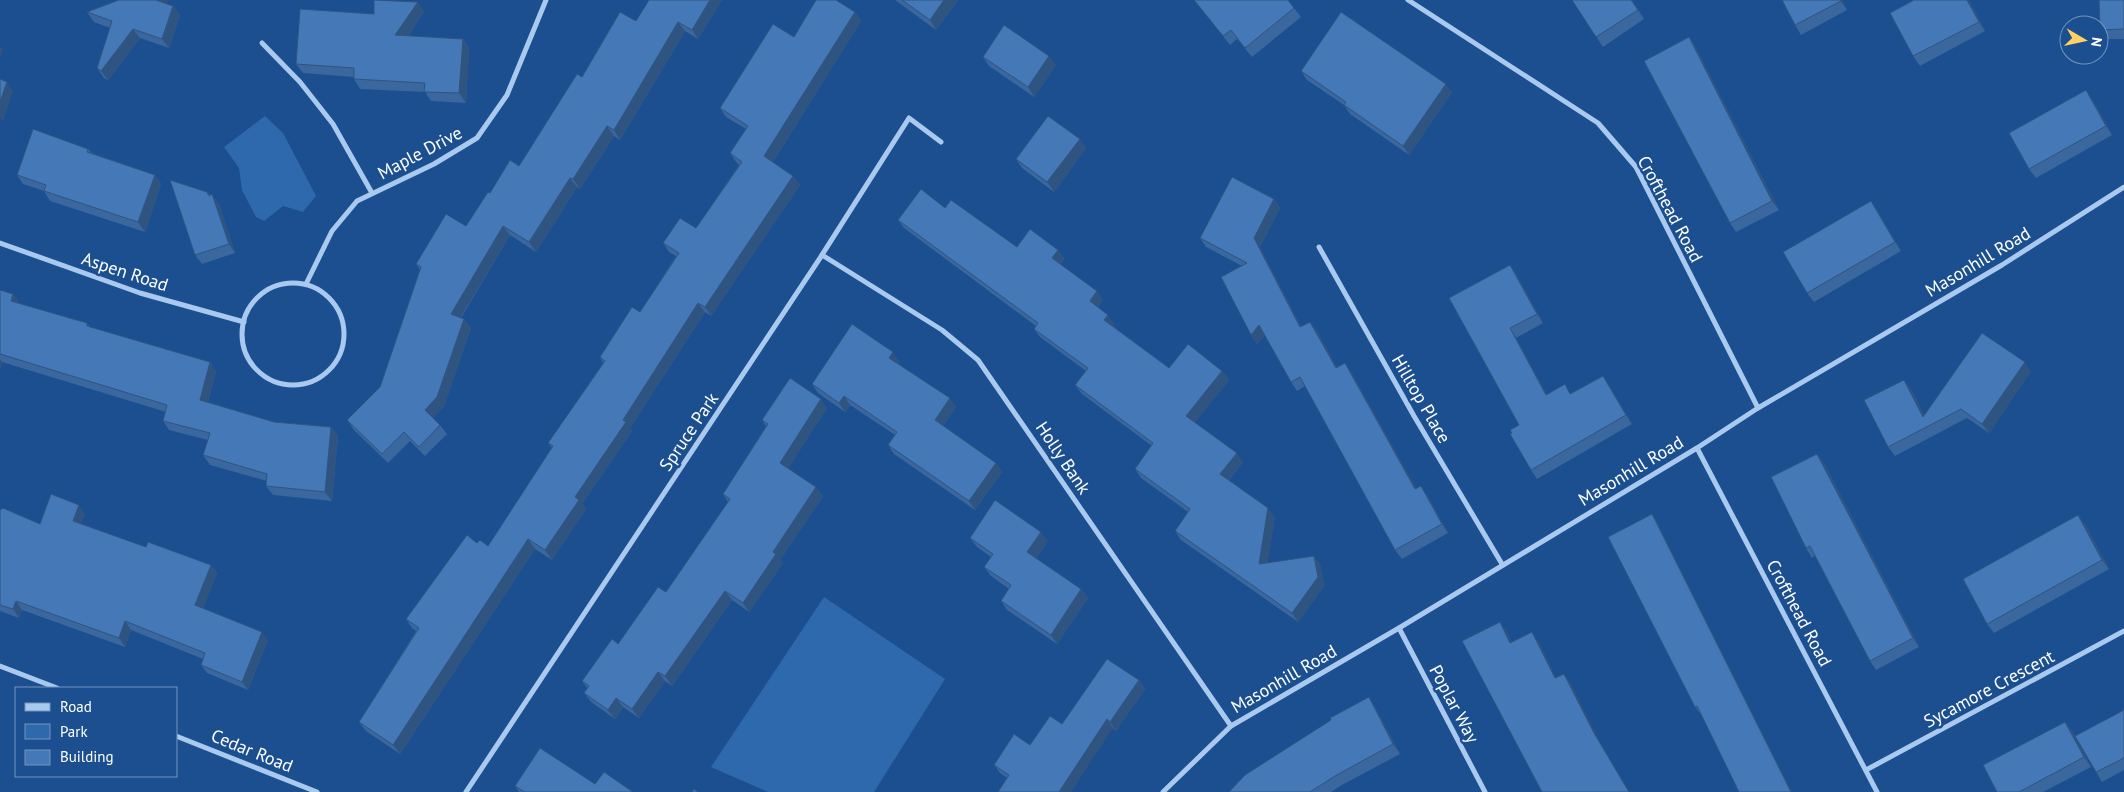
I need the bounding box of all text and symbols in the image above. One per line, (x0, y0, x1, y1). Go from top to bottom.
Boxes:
north arrow (2059, 15, 2109, 65)
text: N (2087, 36, 2106, 48)
street label: Maple Drive (374, 121, 466, 184)
street label: Crofthead Road (1633, 151, 1708, 266)
street label: Masonhill Road (1921, 221, 2034, 302)
street label: Aspen Road (79, 247, 171, 296)
street label: Hilltop Place (1387, 350, 1456, 447)
street label: Spruce Park (654, 388, 723, 475)
street label: Holly Bank (1031, 417, 1096, 499)
street label: Masonhill Road (1574, 430, 1687, 511)
street label: Crofthead Road (1762, 555, 1837, 670)
street label: Masonhill Road (1227, 639, 1341, 718)
street label: Sycamore Crescent (1919, 644, 2058, 733)
street label: Poplar Way (1424, 661, 1485, 747)
legend (15, 687, 178, 777)
text: Road (60, 697, 92, 716)
text: Park (60, 722, 88, 741)
street label: Cedar Road (208, 724, 297, 777)
text: Building (60, 747, 114, 766)

